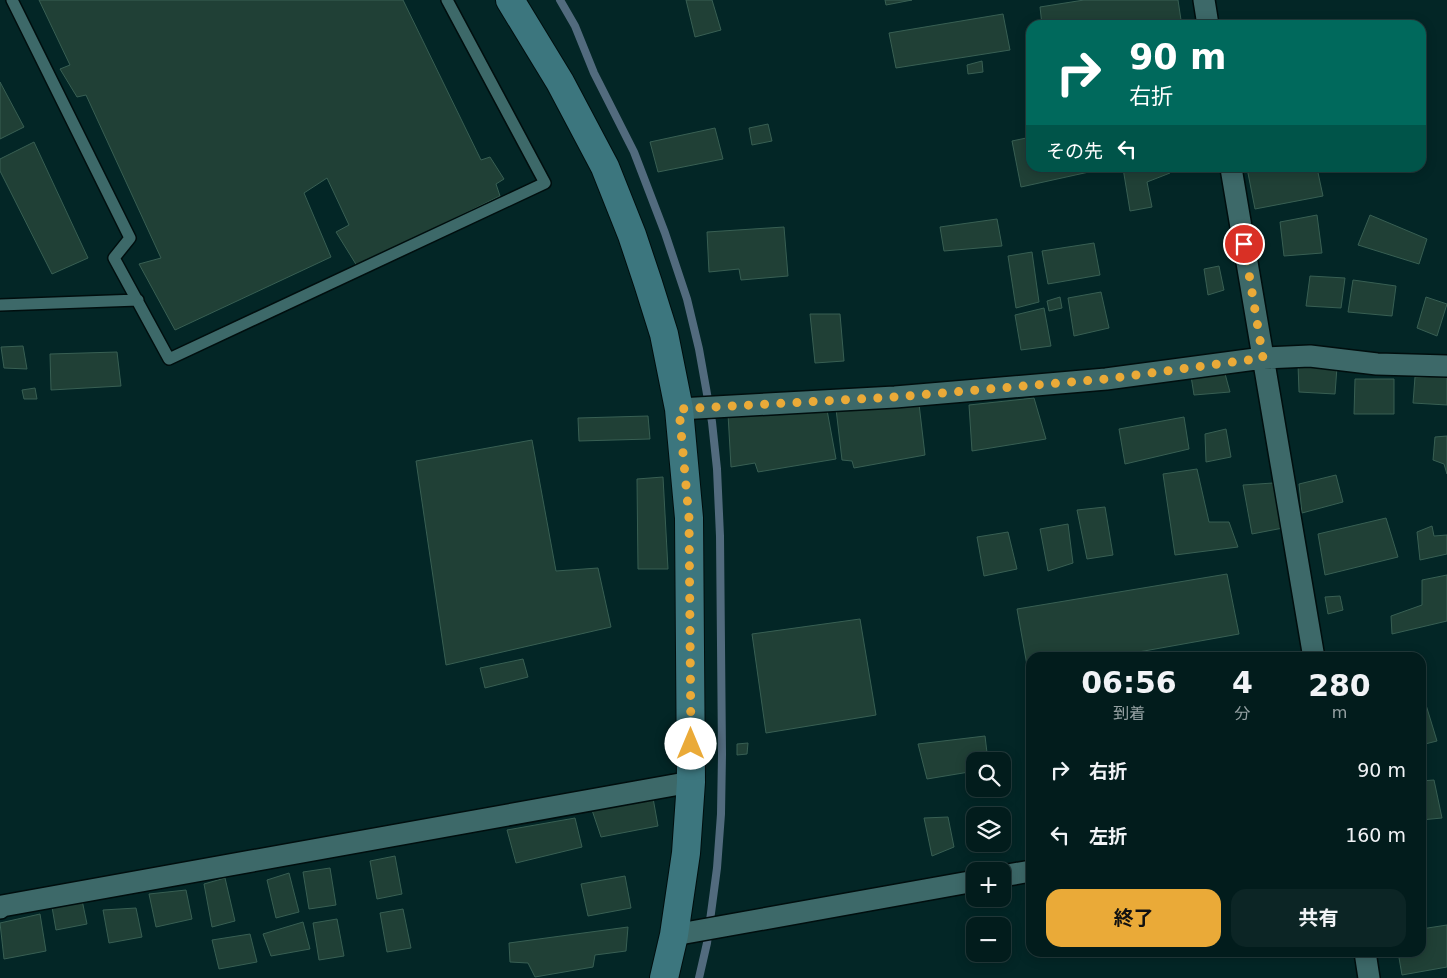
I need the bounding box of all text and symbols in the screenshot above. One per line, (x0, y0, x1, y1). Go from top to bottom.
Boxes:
text: 90 m (1129, 37, 1226, 77)
icon: right (1046, 40, 1111, 105)
text: 右折 (1129, 84, 1173, 109)
icon: left (1113, 135, 1141, 163)
text: その先 (1046, 140, 1103, 162)
pin (1223, 223, 1265, 265)
icon: arrive (1230, 230, 1258, 258)
text: 06:56 (1081, 665, 1177, 700)
text: 4 (1232, 665, 1253, 700)
text: 280 (1308, 668, 1371, 703)
text: m (1332, 703, 1347, 722)
text: 到着 (1113, 704, 1145, 723)
text: 分 (1234, 704, 1250, 723)
position arrow (664, 717, 716, 769)
map controls (966, 752, 1011, 962)
button: search (966, 752, 1011, 797)
icon: right (1046, 756, 1074, 784)
text: 90 m (1357, 759, 1406, 781)
text: 右折 (1089, 760, 1127, 782)
button: layers (966, 807, 1011, 852)
icon: left (1046, 821, 1074, 849)
text: 160 m (1345, 824, 1406, 846)
text: 左折 (1089, 825, 1127, 847)
button: + (966, 862, 1011, 907)
button: 終了 (1046, 889, 1221, 947)
button: 共有 (1231, 889, 1406, 947)
button: − (966, 917, 1011, 962)

